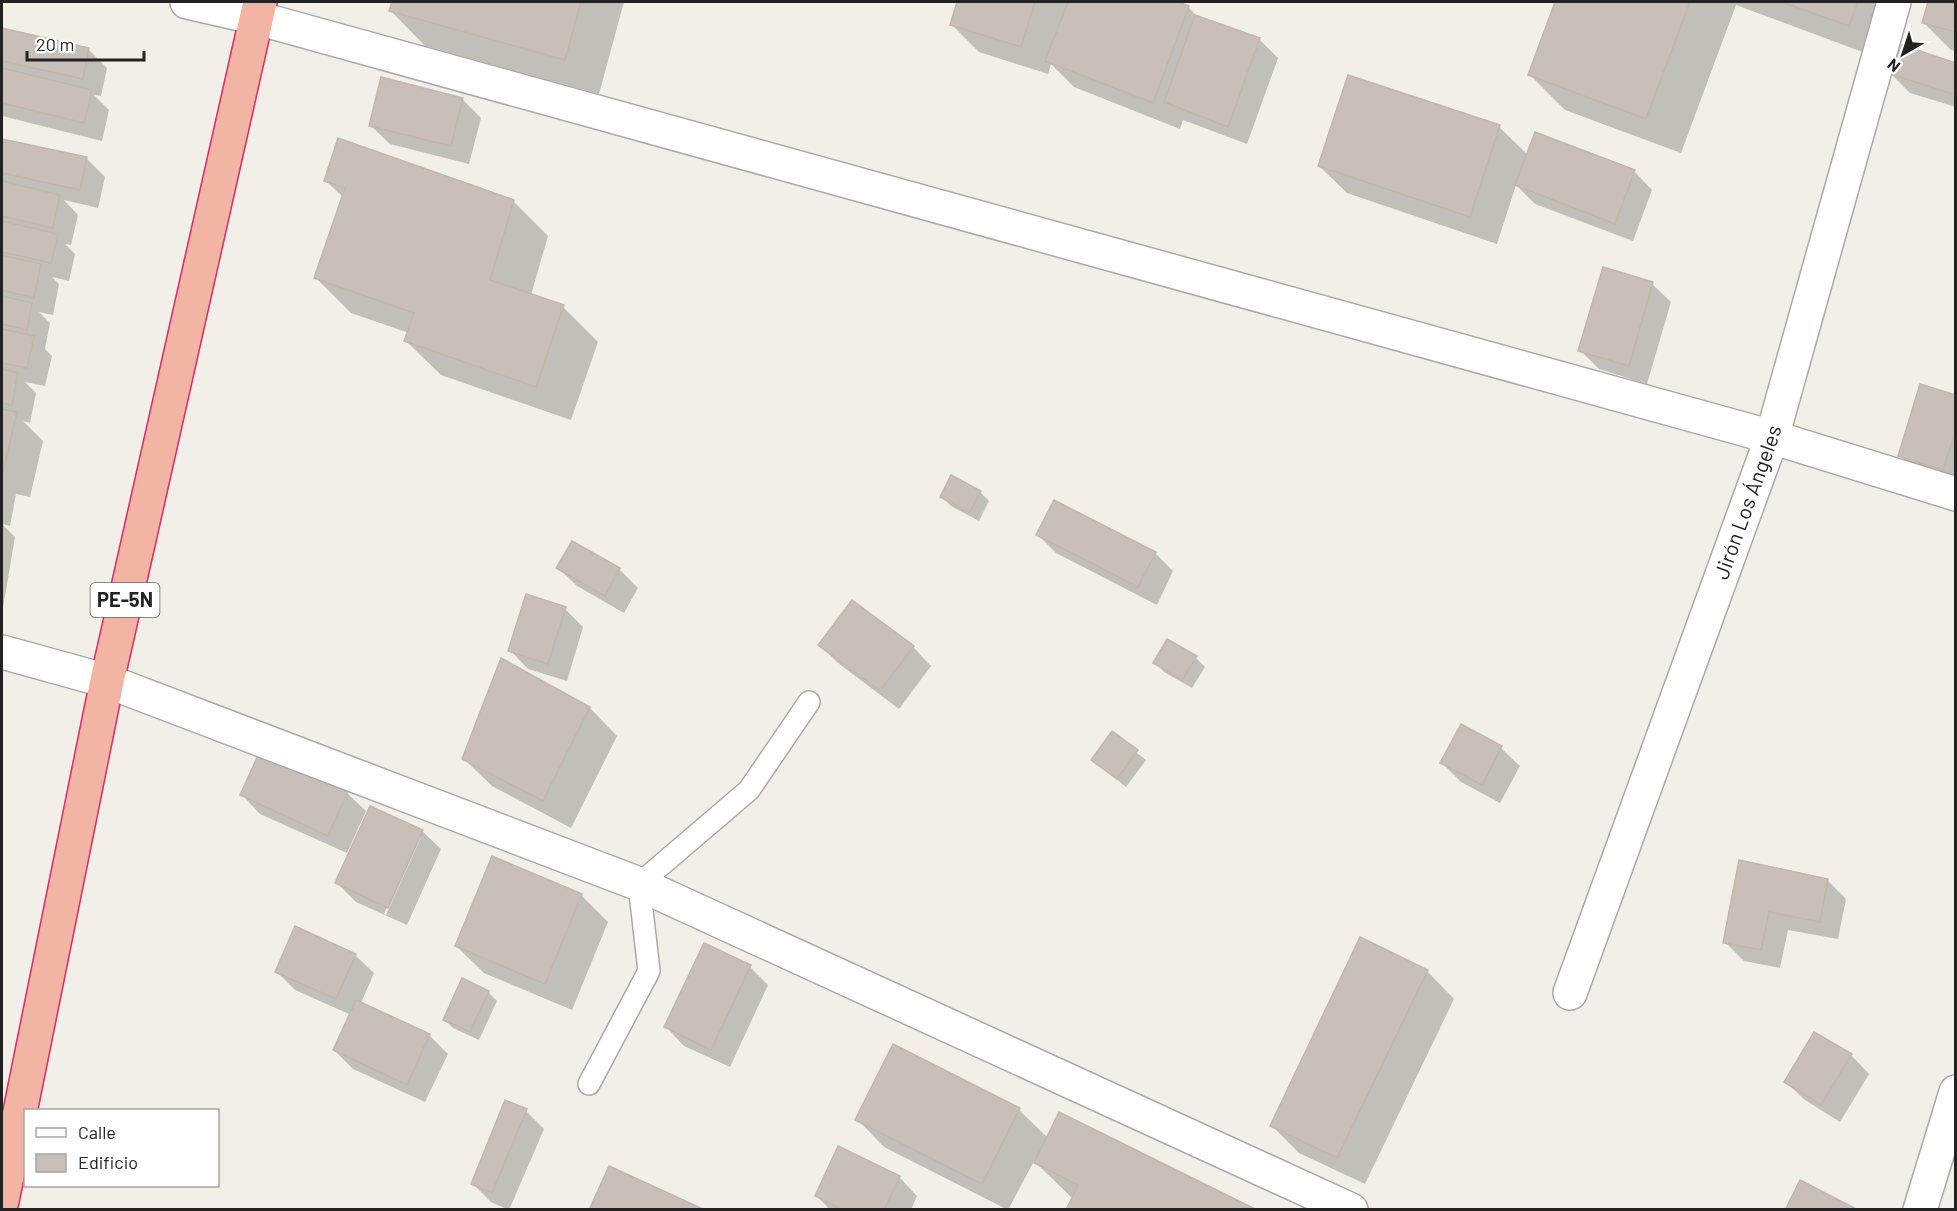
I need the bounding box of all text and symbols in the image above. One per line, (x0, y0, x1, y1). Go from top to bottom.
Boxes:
scale bar (27, 24, 144, 62)
north arrow (1873, 24, 1933, 84)
text: 20 m (36, 33, 74, 55)
text: N (1883, 55, 1903, 77)
street label: Jirón Los Ángeles (1707, 422, 1786, 582)
road number: PE-5N (90, 583, 160, 617)
legend (24, 1109, 219, 1187)
text: Calle (78, 1121, 116, 1143)
text: Edificio (78, 1151, 138, 1173)

